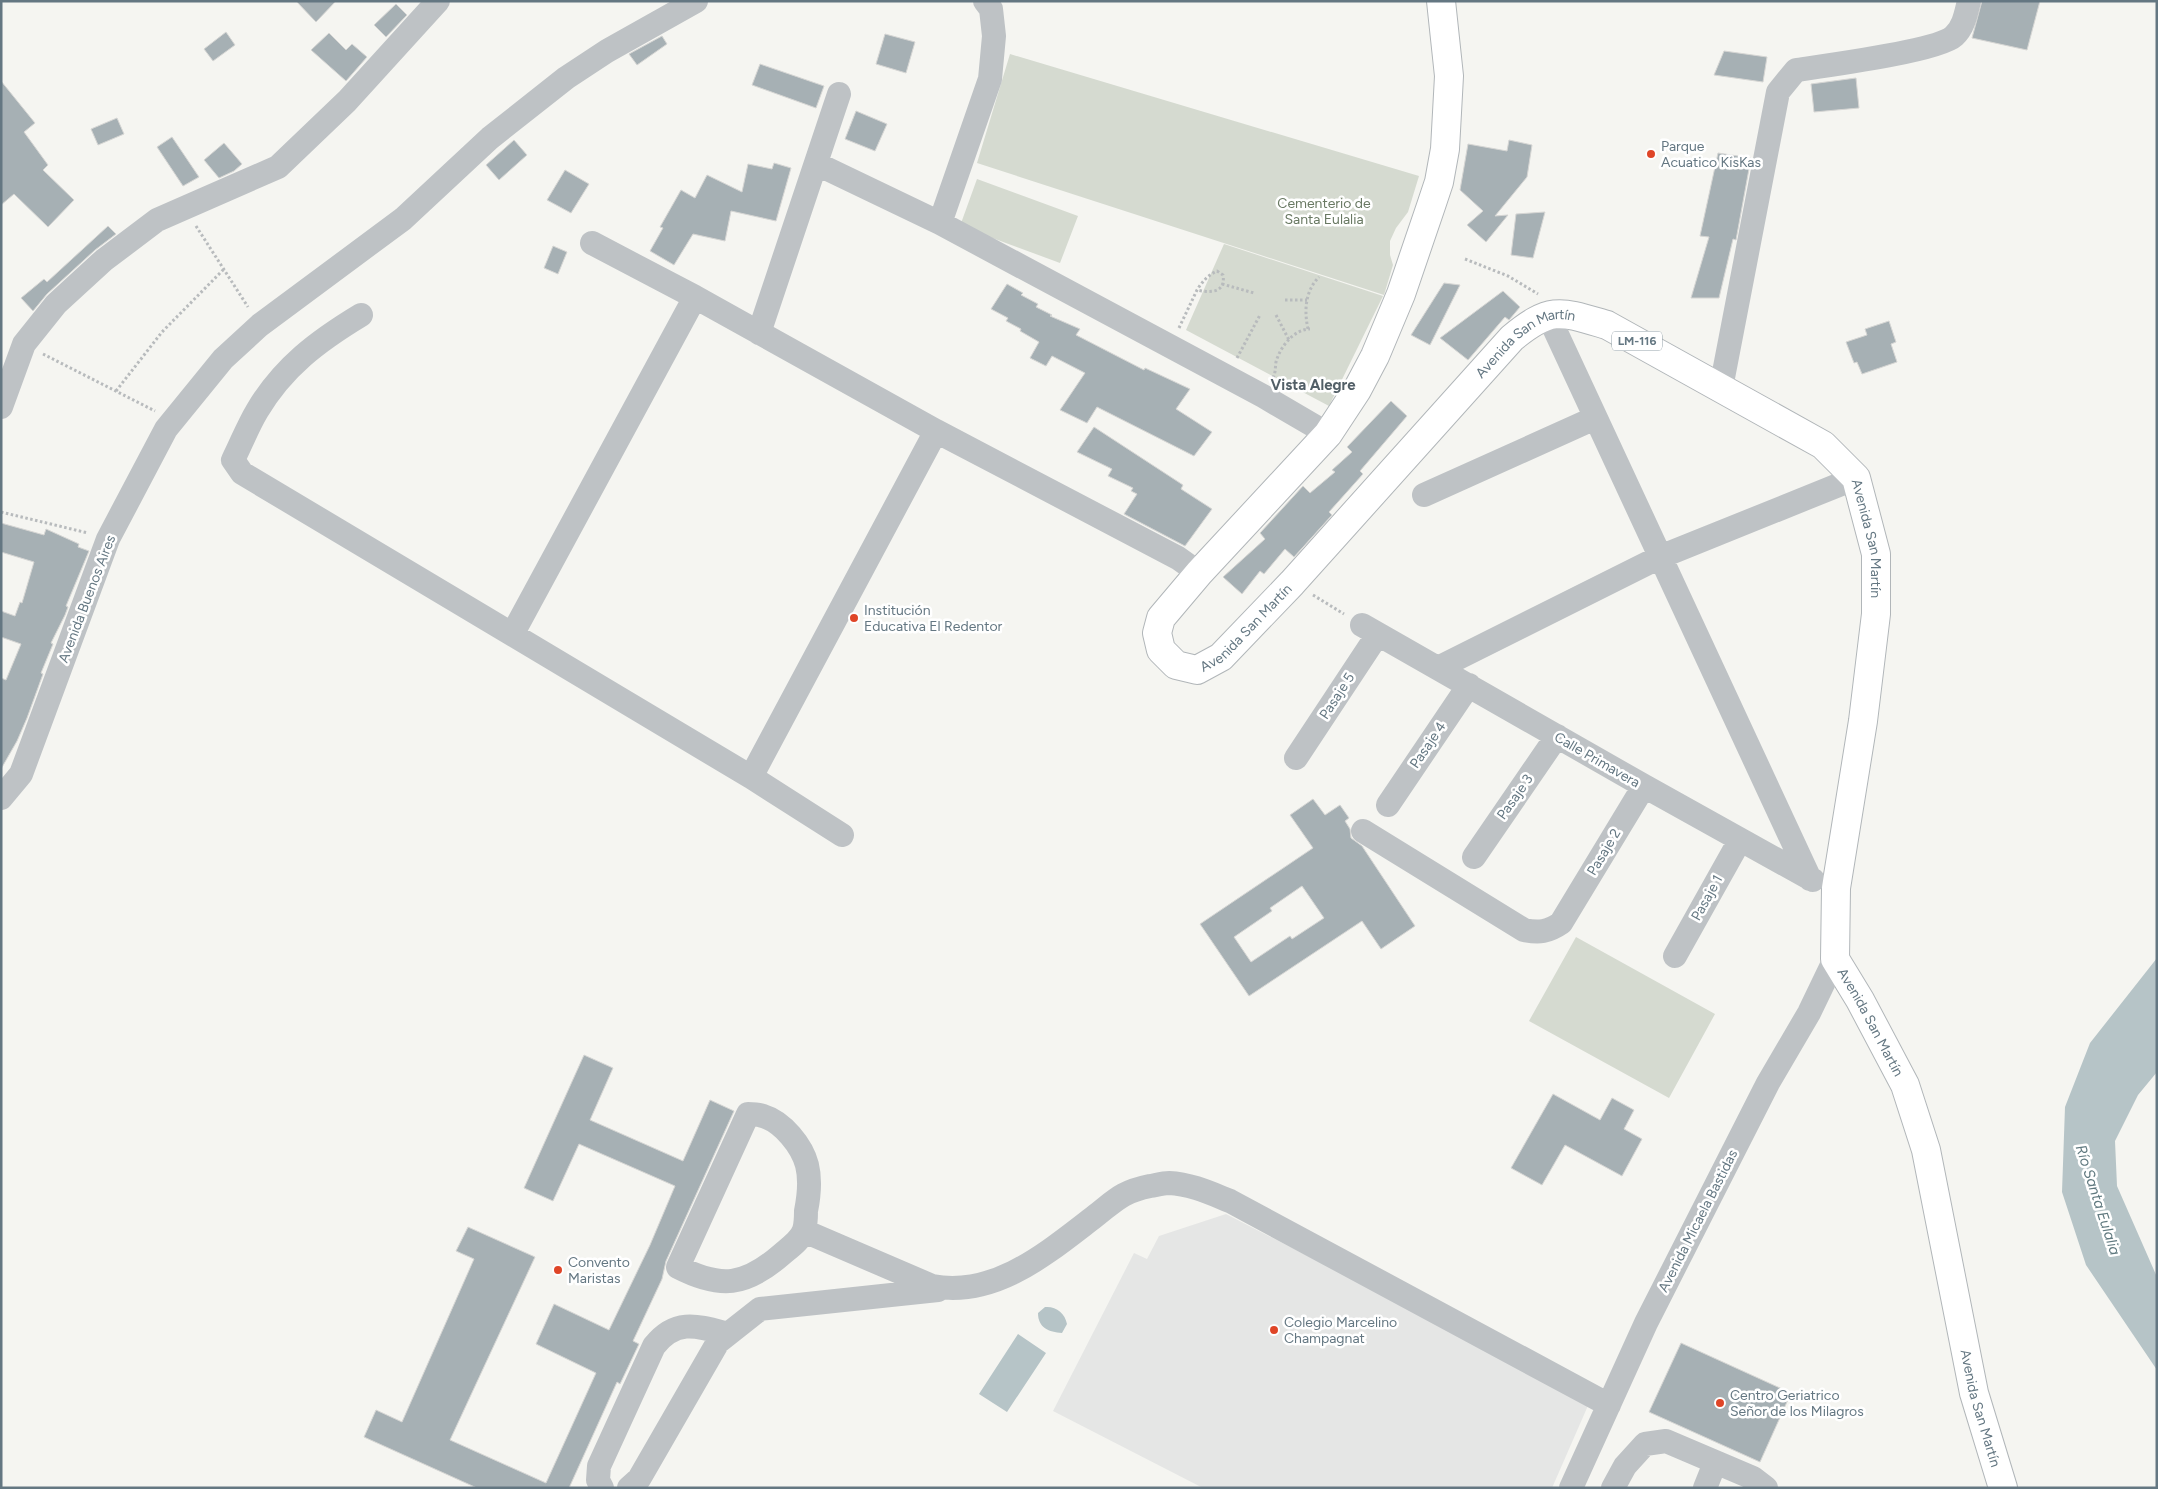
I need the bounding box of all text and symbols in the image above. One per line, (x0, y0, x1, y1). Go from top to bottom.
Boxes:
place label: Parque Acuatico KisKas (1661, 138, 1761, 171)
marker: Parque Acuatico KisKas (1645, 148, 1657, 160)
park label: Cementerio de Santa Eulalia (1277, 195, 1371, 228)
street label: Avenida San Martín (1472, 306, 1577, 381)
road number: LM-116 (1612, 332, 1662, 351)
district label: Vista Alegre (1271, 376, 1356, 394)
street label: Avenida San Martín (1848, 477, 1885, 598)
street label: Avenida Buenos Aires (55, 533, 119, 665)
street label: Avenida San Martín (1197, 580, 1295, 675)
place label: Institución Educativa El Redentor (864, 602, 1003, 635)
marker: Institución Educativa El Redentor (848, 612, 860, 624)
street label: Pasaje 5 (1316, 670, 1358, 722)
street label: Pasaje 4 (1406, 718, 1450, 771)
street label: Calle Primavera (1551, 729, 1643, 791)
street label: Pasaje 3 (1493, 771, 1537, 823)
street label: Pasaje 2 (1583, 826, 1625, 878)
street label: Pasaje 1 (1688, 872, 1726, 924)
street label: Avenida San Martín (1834, 965, 1907, 1079)
water label: Río Santa Eulalia (2072, 1143, 2124, 1258)
street label: Avenida Micaela Bastidas (1655, 1147, 1741, 1295)
place label: Convento Maristas (568, 1254, 630, 1287)
marker: Convento Maristas (552, 1264, 564, 1276)
place label: Colegio Marcelino Champagnat (1284, 1314, 1397, 1347)
marker: Colegio Marcelino Champagnat (1268, 1324, 1280, 1336)
street label: Avenida San Martín (1957, 1348, 2005, 1469)
place label: Centro Geriatrico Señor de los Milagros (1730, 1387, 1864, 1420)
marker: Centro Geriatrico Señor de los Milagros (1714, 1397, 1726, 1409)

